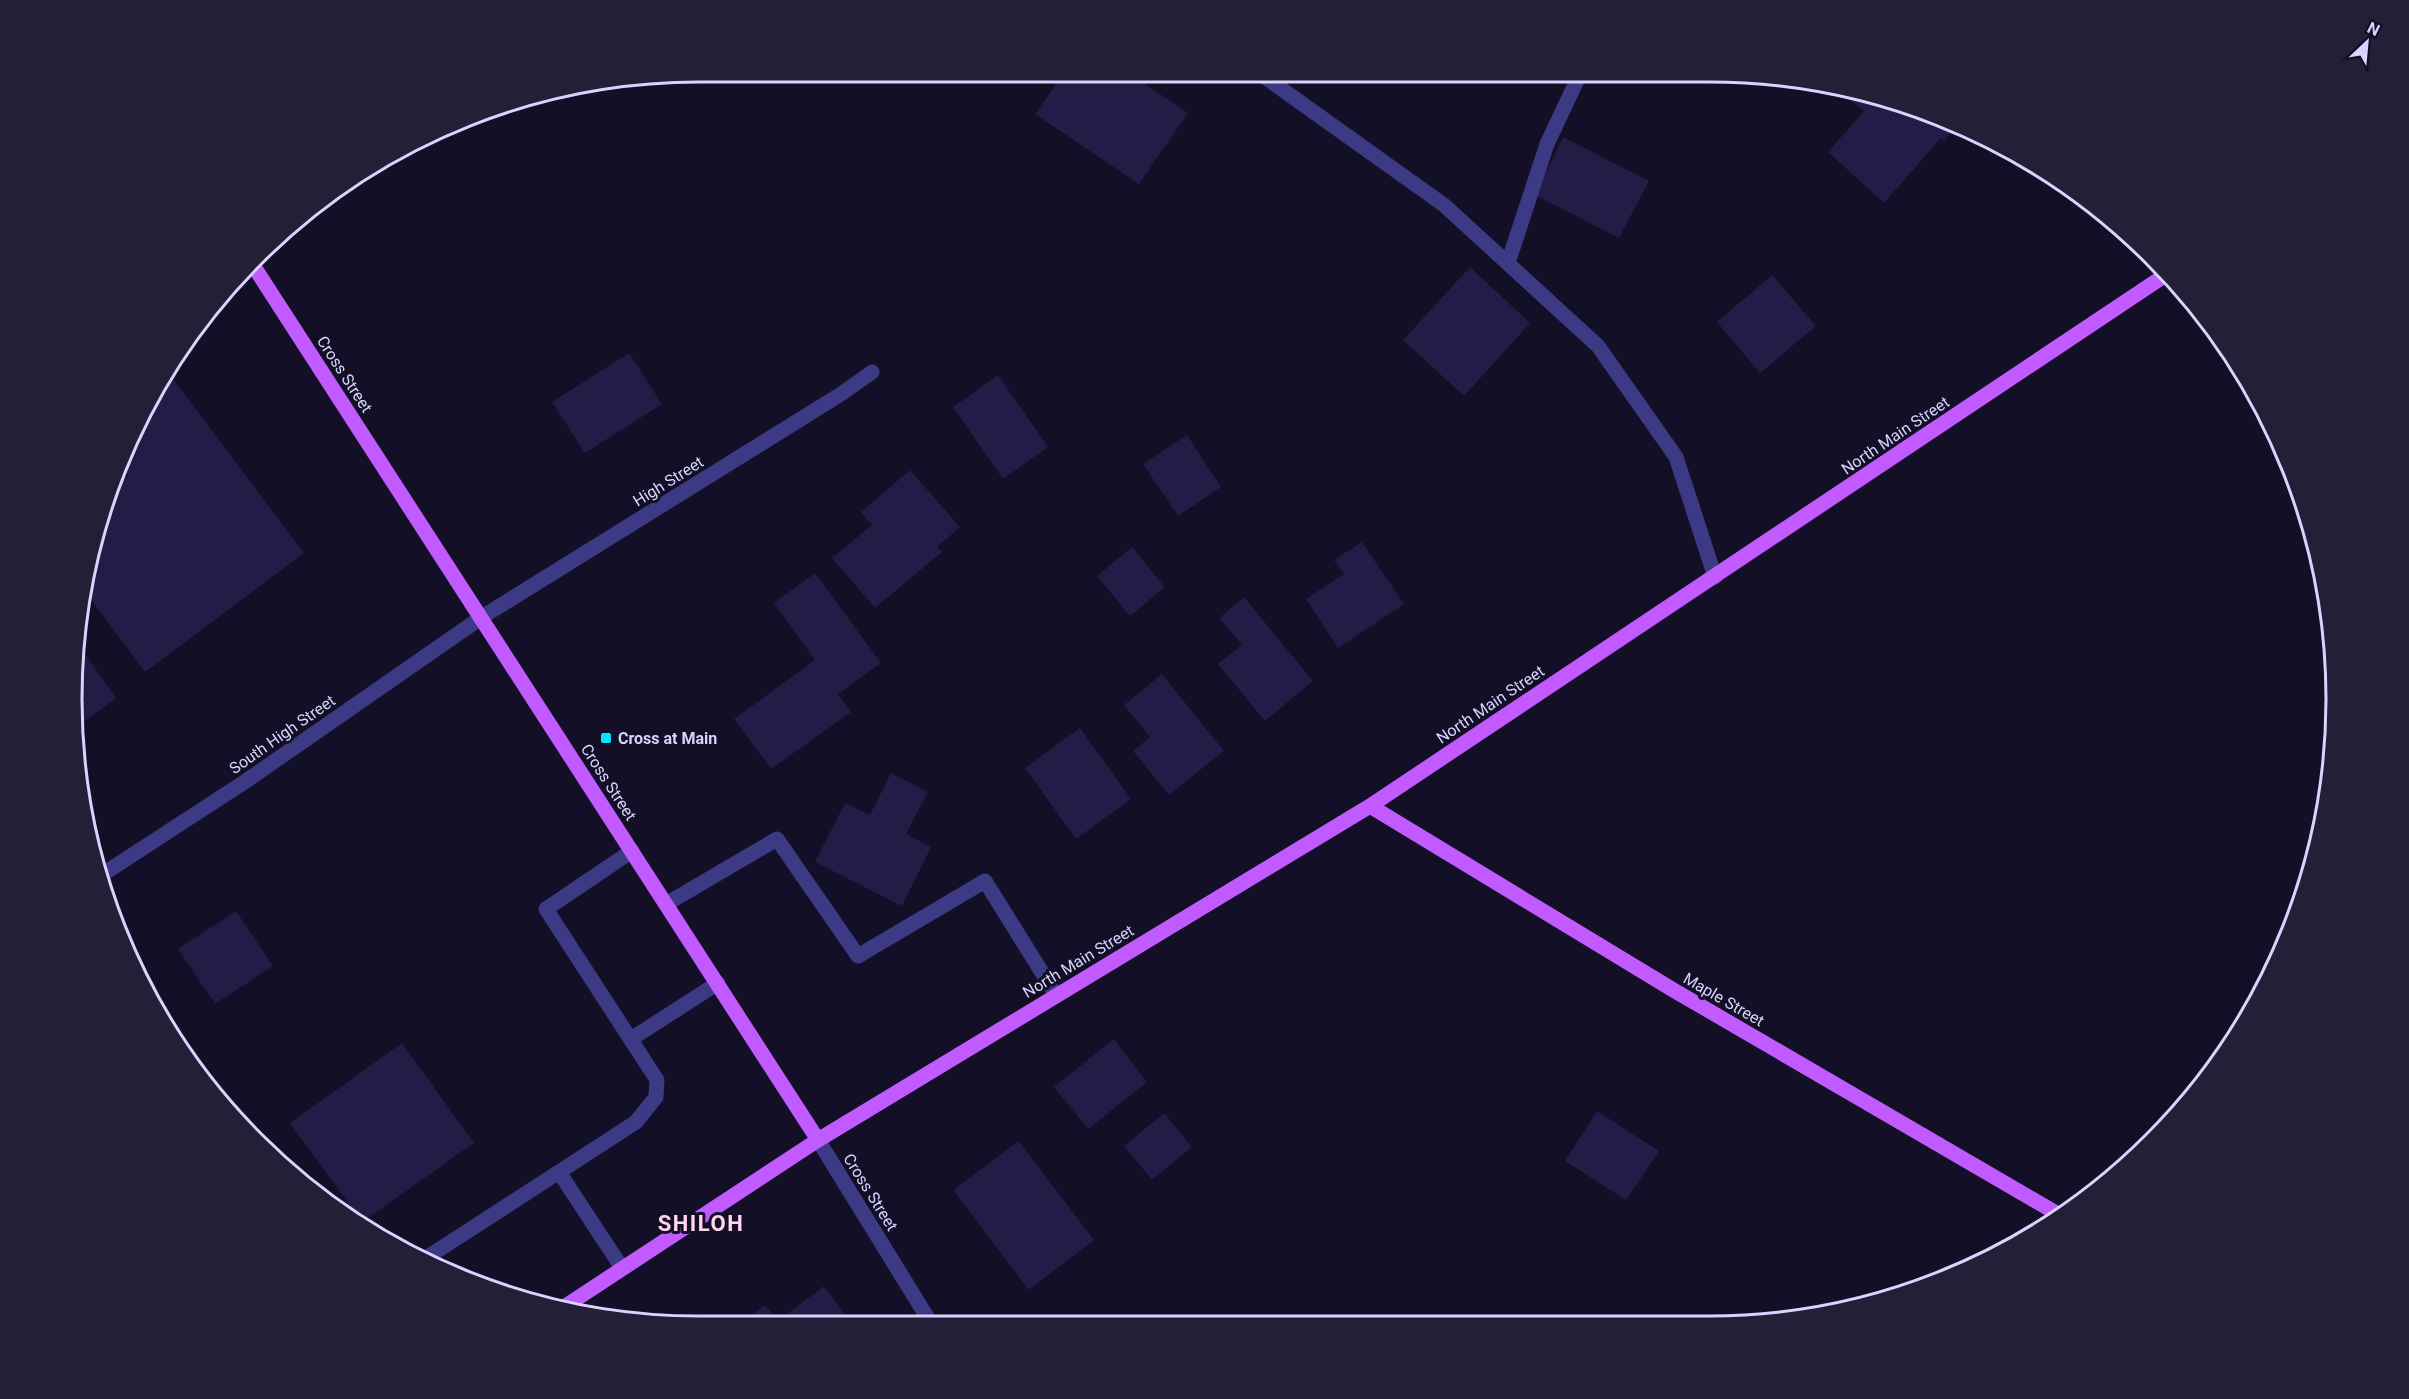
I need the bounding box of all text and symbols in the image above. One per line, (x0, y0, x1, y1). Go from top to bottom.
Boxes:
north arrow (2337, 12, 2397, 72)
text: N (2364, 18, 2383, 40)
street label: Cross Street (313, 332, 376, 416)
street label: North Main Street (1838, 392, 1953, 479)
street label: High Street (630, 452, 707, 510)
street label: North Main Street (1433, 661, 1548, 748)
street label: South High Street (226, 691, 339, 778)
place label: Cross at Main (618, 729, 717, 748)
marker: Cross at Main (599, 731, 613, 745)
street label: Cross Street (577, 740, 640, 824)
street label: North Main Street (1019, 921, 1137, 1002)
street label: Maple Street (1680, 969, 1768, 1030)
street label: Cross Street (839, 1150, 902, 1234)
district label: SHILOH (658, 1211, 744, 1236)

